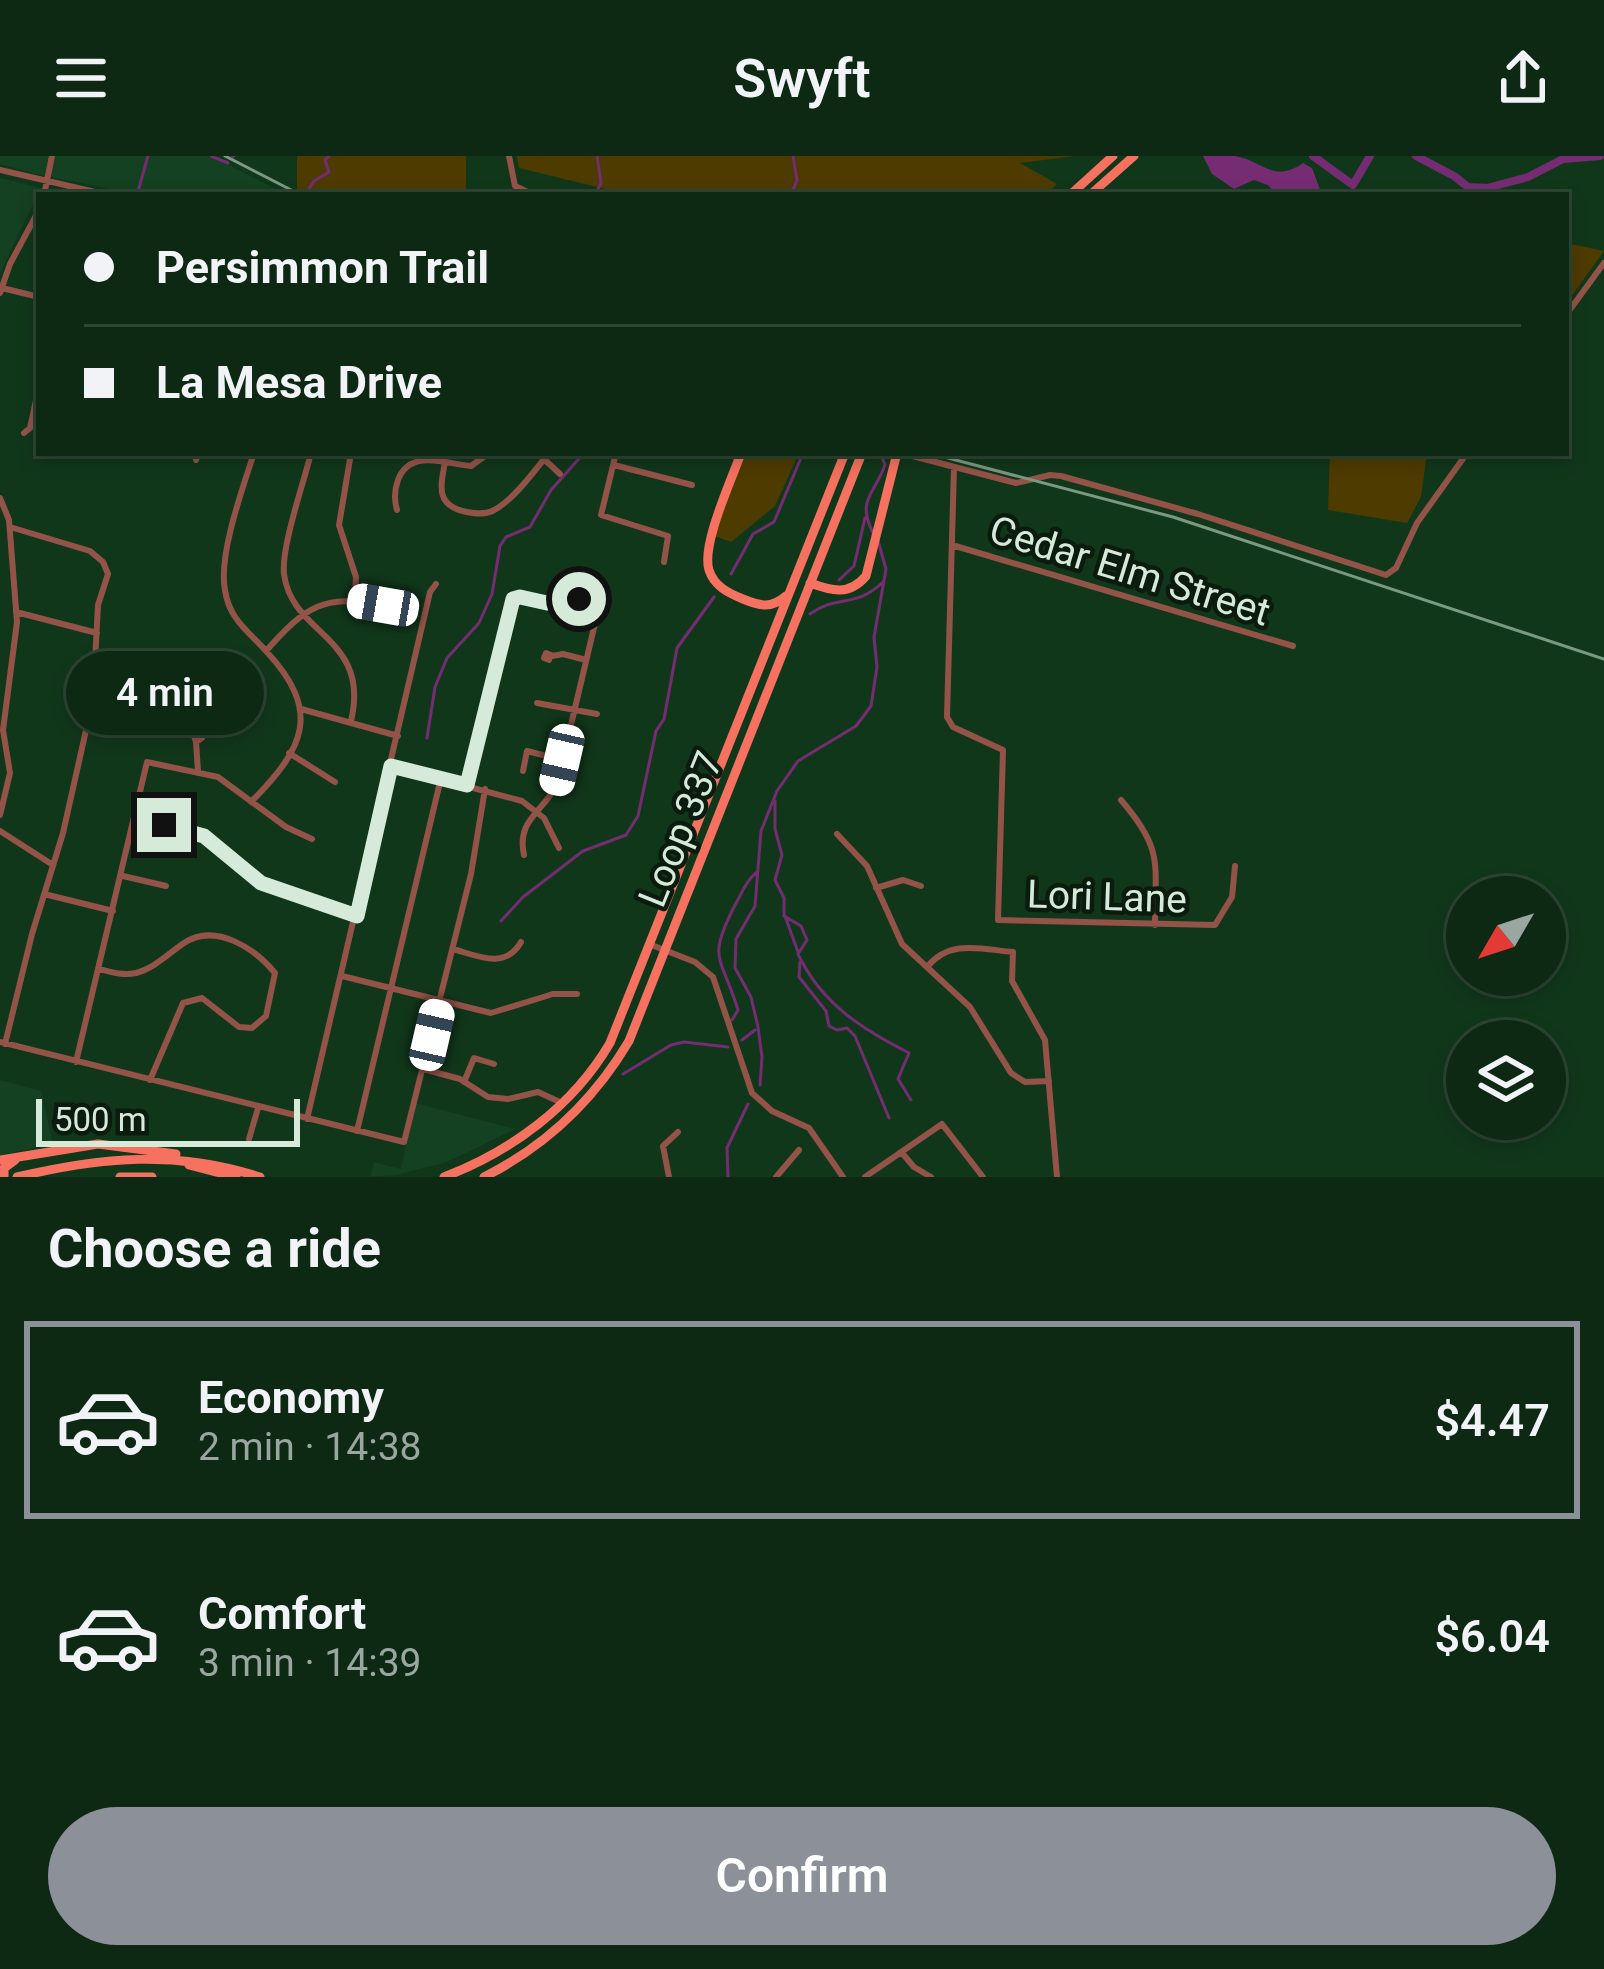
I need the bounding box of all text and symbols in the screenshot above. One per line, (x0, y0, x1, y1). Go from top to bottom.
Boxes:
icon: menu (48, 45, 114, 111)
icon: share (1490, 45, 1556, 111)
text: Swyft (733, 47, 871, 110)
text: Persimmon Trail (156, 241, 489, 294)
text: La Mesa Drive (156, 356, 442, 409)
street label: Cedar Elm Street (984, 506, 1275, 635)
route start (552, 572, 606, 626)
car (344, 581, 422, 629)
callout: 4 min (65, 651, 263, 735)
text: 4 min (116, 670, 214, 716)
car (536, 721, 588, 799)
street label: Loop 337 (629, 745, 733, 913)
route end (137, 798, 191, 852)
street label: Lori Lane (1026, 871, 1188, 923)
north arrow (1446, 876, 1566, 996)
map controls (1446, 876, 1566, 1140)
car (406, 996, 458, 1074)
button: layers (1446, 1020, 1566, 1140)
scale bar (36, 1093, 300, 1146)
text: 500 m (54, 1100, 147, 1139)
text: Choose a ride (48, 1217, 381, 1280)
icon: car (54, 1366, 162, 1474)
text: Economy (198, 1371, 384, 1424)
text: $4.47 (1434, 1394, 1550, 1447)
text: 2 min · 14:38 (198, 1424, 421, 1470)
icon: car (54, 1582, 162, 1690)
text: Comfort (198, 1587, 366, 1640)
text: $6.04 (1434, 1610, 1550, 1663)
text: 3 min · 14:39 (198, 1640, 421, 1686)
button: Confirm (48, 1807, 1556, 1945)

